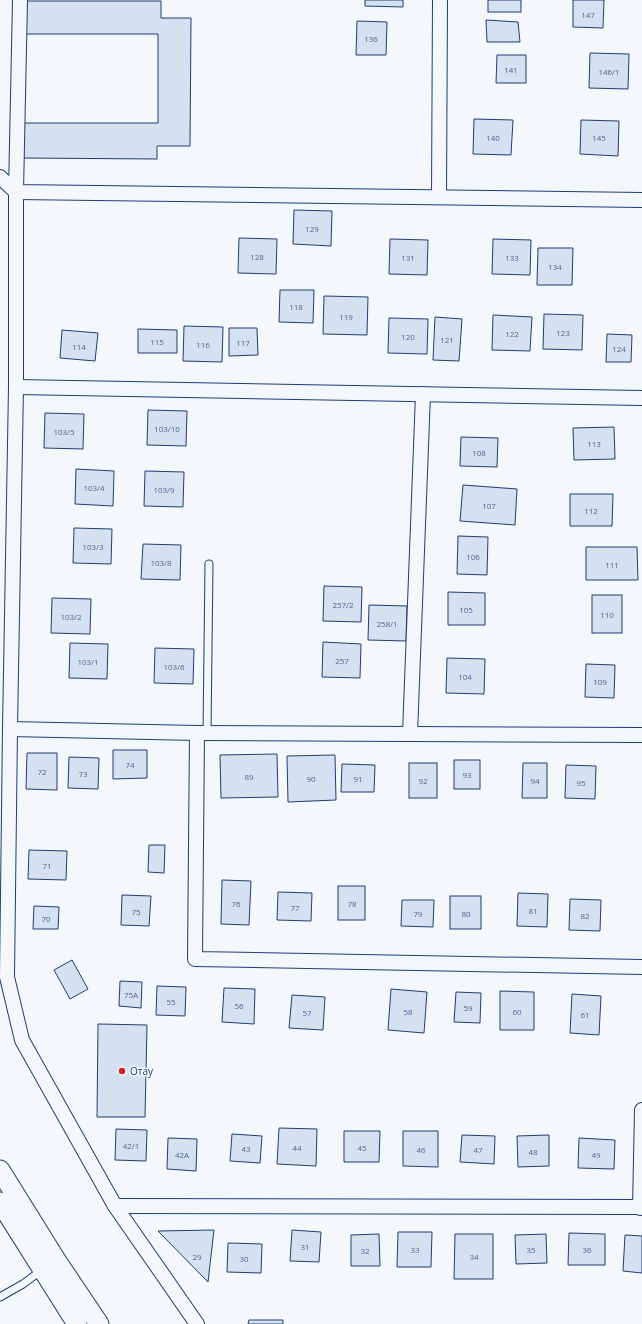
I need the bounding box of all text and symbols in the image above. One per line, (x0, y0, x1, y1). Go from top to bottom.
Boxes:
house number: 147 (581, 9, 595, 20)
house number: 136 (364, 33, 378, 44)
house number: 141 (504, 64, 518, 75)
house number: 146/1 (598, 66, 620, 77)
house number: 140 (486, 132, 500, 143)
house number: 145 (592, 132, 606, 143)
house number: 129 (305, 223, 319, 234)
house number: 128 (250, 251, 264, 262)
house number: 131 (401, 252, 415, 263)
house number: 133 (505, 252, 519, 263)
house number: 134 (548, 261, 562, 272)
house number: 118 (289, 301, 303, 312)
house number: 119 (339, 311, 353, 322)
house number: 123 (556, 327, 570, 338)
house number: 122 (505, 328, 519, 339)
house number: 120 (401, 331, 415, 342)
house number: 121 (440, 334, 454, 345)
house number: 115 (150, 336, 164, 347)
house number: 117 (236, 337, 250, 348)
house number: 116 (196, 339, 210, 350)
house number: 114 (72, 341, 86, 352)
house number: 124 (612, 343, 626, 354)
house number: 103/10 (154, 423, 180, 434)
house number: 103/5 (53, 426, 75, 437)
house number: 113 (587, 438, 601, 449)
house number: 108 (472, 447, 486, 458)
house number: 103/4 (83, 482, 105, 493)
house number: 103/9 (153, 484, 175, 495)
house number: 107 (482, 500, 496, 511)
house number: 112 (584, 505, 598, 516)
house number: 103/3 (82, 541, 104, 552)
house number: 106 (466, 551, 480, 562)
house number: 103/8 (150, 557, 172, 568)
house number: 111 (605, 559, 619, 570)
house number: 257/2 (332, 599, 354, 610)
house number: 105 (459, 604, 473, 615)
house number: 110 (600, 609, 614, 620)
house number: 103/2 (60, 611, 82, 622)
house number: 258/1 (376, 618, 398, 629)
house number: 257 (335, 655, 349, 666)
house number: 103/1 (77, 656, 99, 667)
house number: 103/6 (163, 661, 185, 672)
house number: 104 (458, 671, 472, 682)
house number: 109 (593, 676, 607, 687)
house number: 74 (125, 759, 135, 770)
house number: 72 (37, 766, 47, 777)
house number: 73 (78, 768, 88, 779)
house number: 93 (462, 769, 472, 780)
house number: 89 (244, 771, 254, 782)
house number: 90 (306, 773, 316, 784)
house number: 91 (353, 773, 363, 784)
house number: 92 (418, 775, 428, 786)
house number: 94 (530, 775, 540, 786)
house number: 95 (576, 777, 586, 788)
house number: 71 (42, 860, 52, 871)
house number: 76 (231, 898, 241, 909)
house number: 78 (347, 898, 357, 909)
house number: 77 (290, 902, 300, 913)
house number: 81 (528, 905, 538, 916)
house number: 75 (131, 906, 141, 917)
house number: 79 (413, 908, 423, 919)
house number: 80 (461, 908, 471, 919)
house number: 82 (580, 910, 590, 921)
house number: 70 (41, 913, 51, 924)
house number: 75А (124, 989, 139, 1000)
house number: 55 (166, 996, 176, 1007)
house number: 56 (234, 1000, 244, 1011)
house number: 59 (463, 1002, 473, 1013)
house number: 58 (403, 1006, 413, 1017)
house number: 60 (512, 1006, 522, 1017)
house number: 57 (302, 1007, 312, 1018)
house number: 61 (580, 1009, 590, 1020)
place label: Отау (130, 1064, 154, 1078)
marker: Отау (117, 1066, 127, 1076)
house number: 42/1 (123, 1140, 139, 1151)
house number: 44 (292, 1142, 302, 1153)
house number: 45 (357, 1142, 367, 1153)
house number: 43 (241, 1143, 251, 1154)
house number: 46 (416, 1144, 426, 1155)
house number: 47 (473, 1144, 483, 1155)
house number: 48 (528, 1146, 538, 1157)
house number: 42А (175, 1149, 190, 1160)
house number: 49 (591, 1149, 601, 1160)
house number: 31 (300, 1241, 310, 1252)
house number: 33 (410, 1244, 420, 1255)
house number: 35 (526, 1244, 536, 1255)
house number: 36 (582, 1244, 592, 1255)
house number: 32 (360, 1245, 370, 1256)
house number: 29 (192, 1251, 202, 1262)
house number: 34 (469, 1251, 479, 1262)
house number: 30 (239, 1253, 249, 1264)

